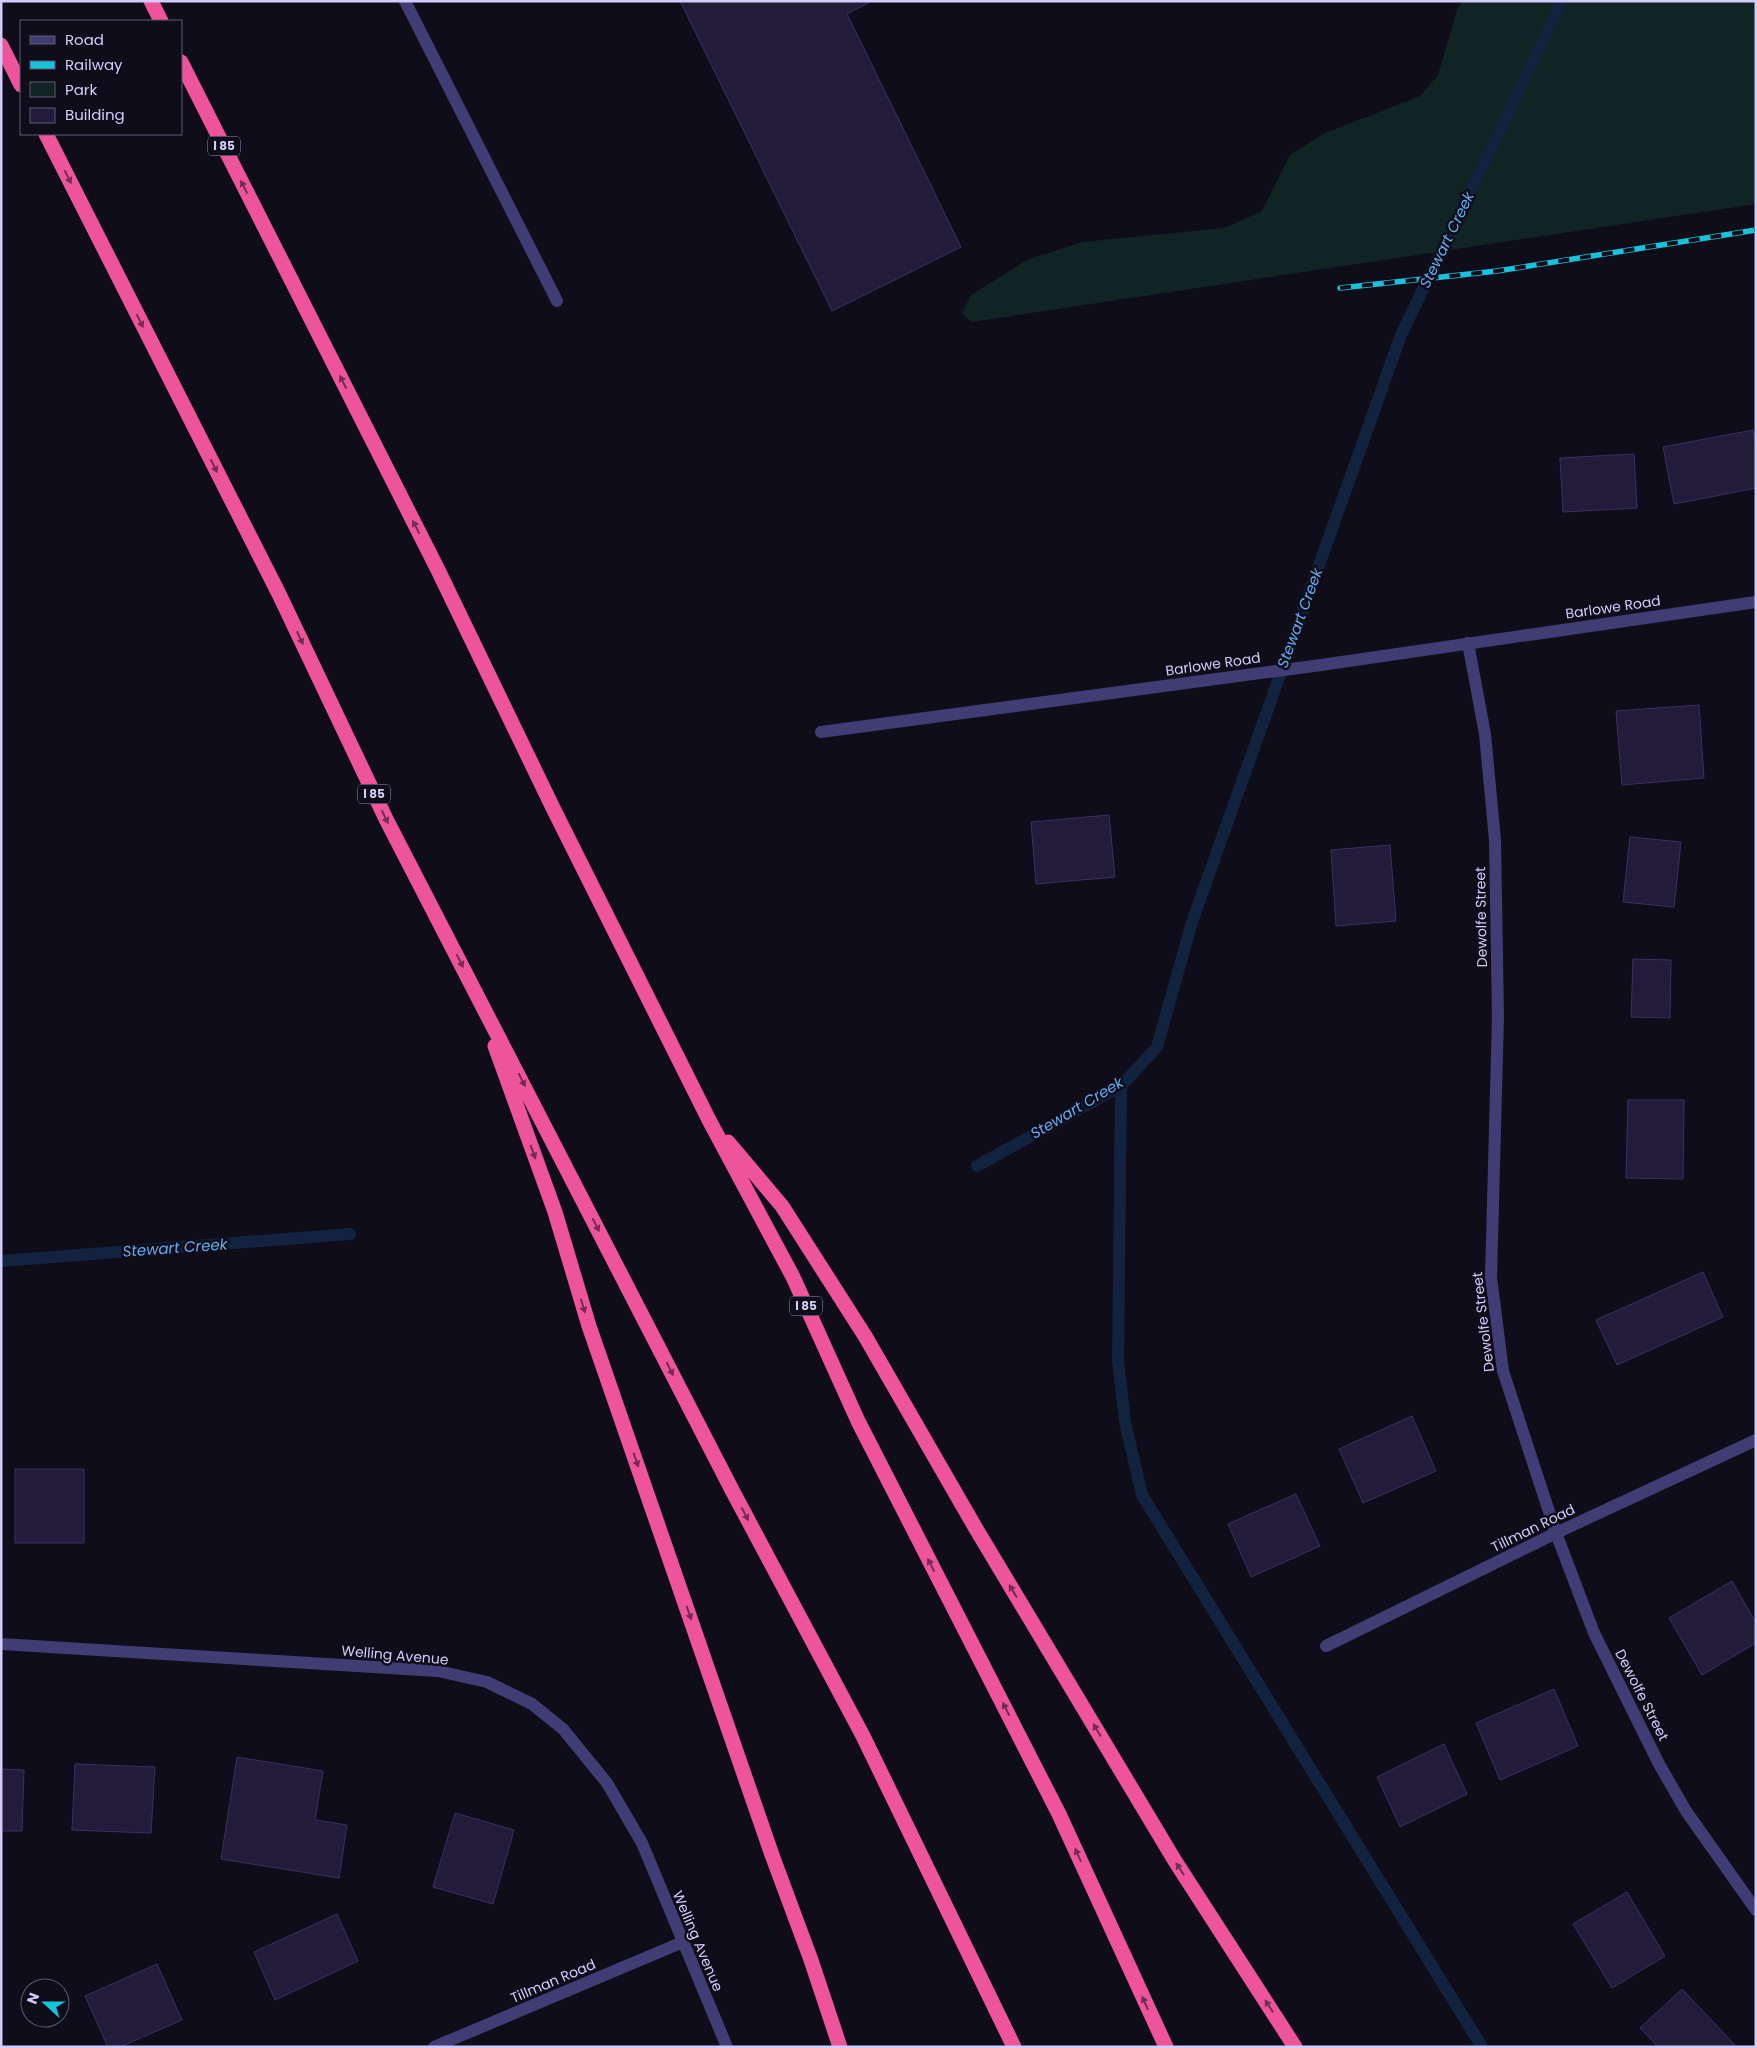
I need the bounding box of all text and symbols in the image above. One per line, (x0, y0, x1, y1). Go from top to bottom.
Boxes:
legend (20, 20, 182, 135)
text: Road (65, 29, 104, 50)
text: Railway (65, 54, 123, 75)
text: Park (65, 79, 97, 100)
text: Building (65, 104, 125, 125)
road number: I 85 (208, 136, 240, 156)
one-way arrow (64, 170, 72, 184)
one-way arrow (240, 179, 248, 194)
water label: Stewart Creek (1414, 187, 1480, 292)
one-way arrow (136, 314, 144, 328)
one-way arrow (339, 374, 347, 389)
one-way arrow (210, 458, 218, 473)
one-way arrow (412, 519, 420, 534)
water label: Stewart Creek (1272, 564, 1328, 671)
street label: Barlowe Road (1564, 590, 1662, 624)
one-way arrow (296, 631, 304, 645)
street label: Barlowe Road (1164, 647, 1262, 681)
road number: I 85 (358, 784, 390, 804)
one-way arrow (381, 810, 389, 824)
street label: Dewolfe Street (1470, 867, 1492, 967)
one-way arrow (456, 954, 464, 968)
water label: Stewart Creek (1026, 1071, 1128, 1144)
one-way arrow (518, 1073, 526, 1088)
one-way arrow (530, 1144, 537, 1159)
one-way arrow (592, 1217, 600, 1232)
water label: Stewart Creek (122, 1233, 229, 1262)
street label: Dewolfe Street (1467, 1271, 1499, 1373)
road number: I 85 (790, 1296, 822, 1315)
one-way arrow (580, 1299, 588, 1314)
one-way arrow (666, 1362, 674, 1376)
one-way arrow (632, 1453, 640, 1468)
street label: Tillman Road (1488, 1499, 1578, 1557)
one-way arrow (741, 1506, 749, 1521)
one-way arrow (927, 1557, 935, 1572)
one-way arrow (1009, 1584, 1018, 1597)
one-way arrow (686, 1606, 693, 1621)
street label: Welling Avenue (341, 1640, 450, 1670)
street label: Dewolfe Street (1610, 1646, 1674, 1744)
one-way arrow (1002, 1702, 1010, 1716)
one-way arrow (1092, 1724, 1101, 1737)
one-way arrow (1073, 1848, 1081, 1862)
one-way arrow (1176, 1863, 1185, 1876)
street label: Welling Avenue (668, 1888, 728, 1995)
street label: Tillman Road (507, 1954, 599, 2008)
north arrow (20, 1978, 70, 2028)
text: N (22, 1990, 44, 2007)
one-way arrow (1141, 1996, 1149, 2010)
one-way arrow (1264, 1999, 1273, 2012)

